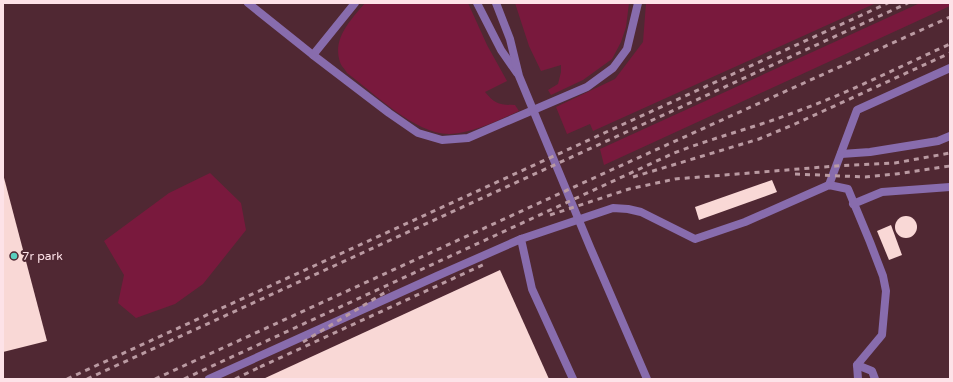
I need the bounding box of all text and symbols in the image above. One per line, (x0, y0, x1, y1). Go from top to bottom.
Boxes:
place label: 7r park (22, 249, 63, 263)
marker: 7r park (9, 251, 19, 261)

